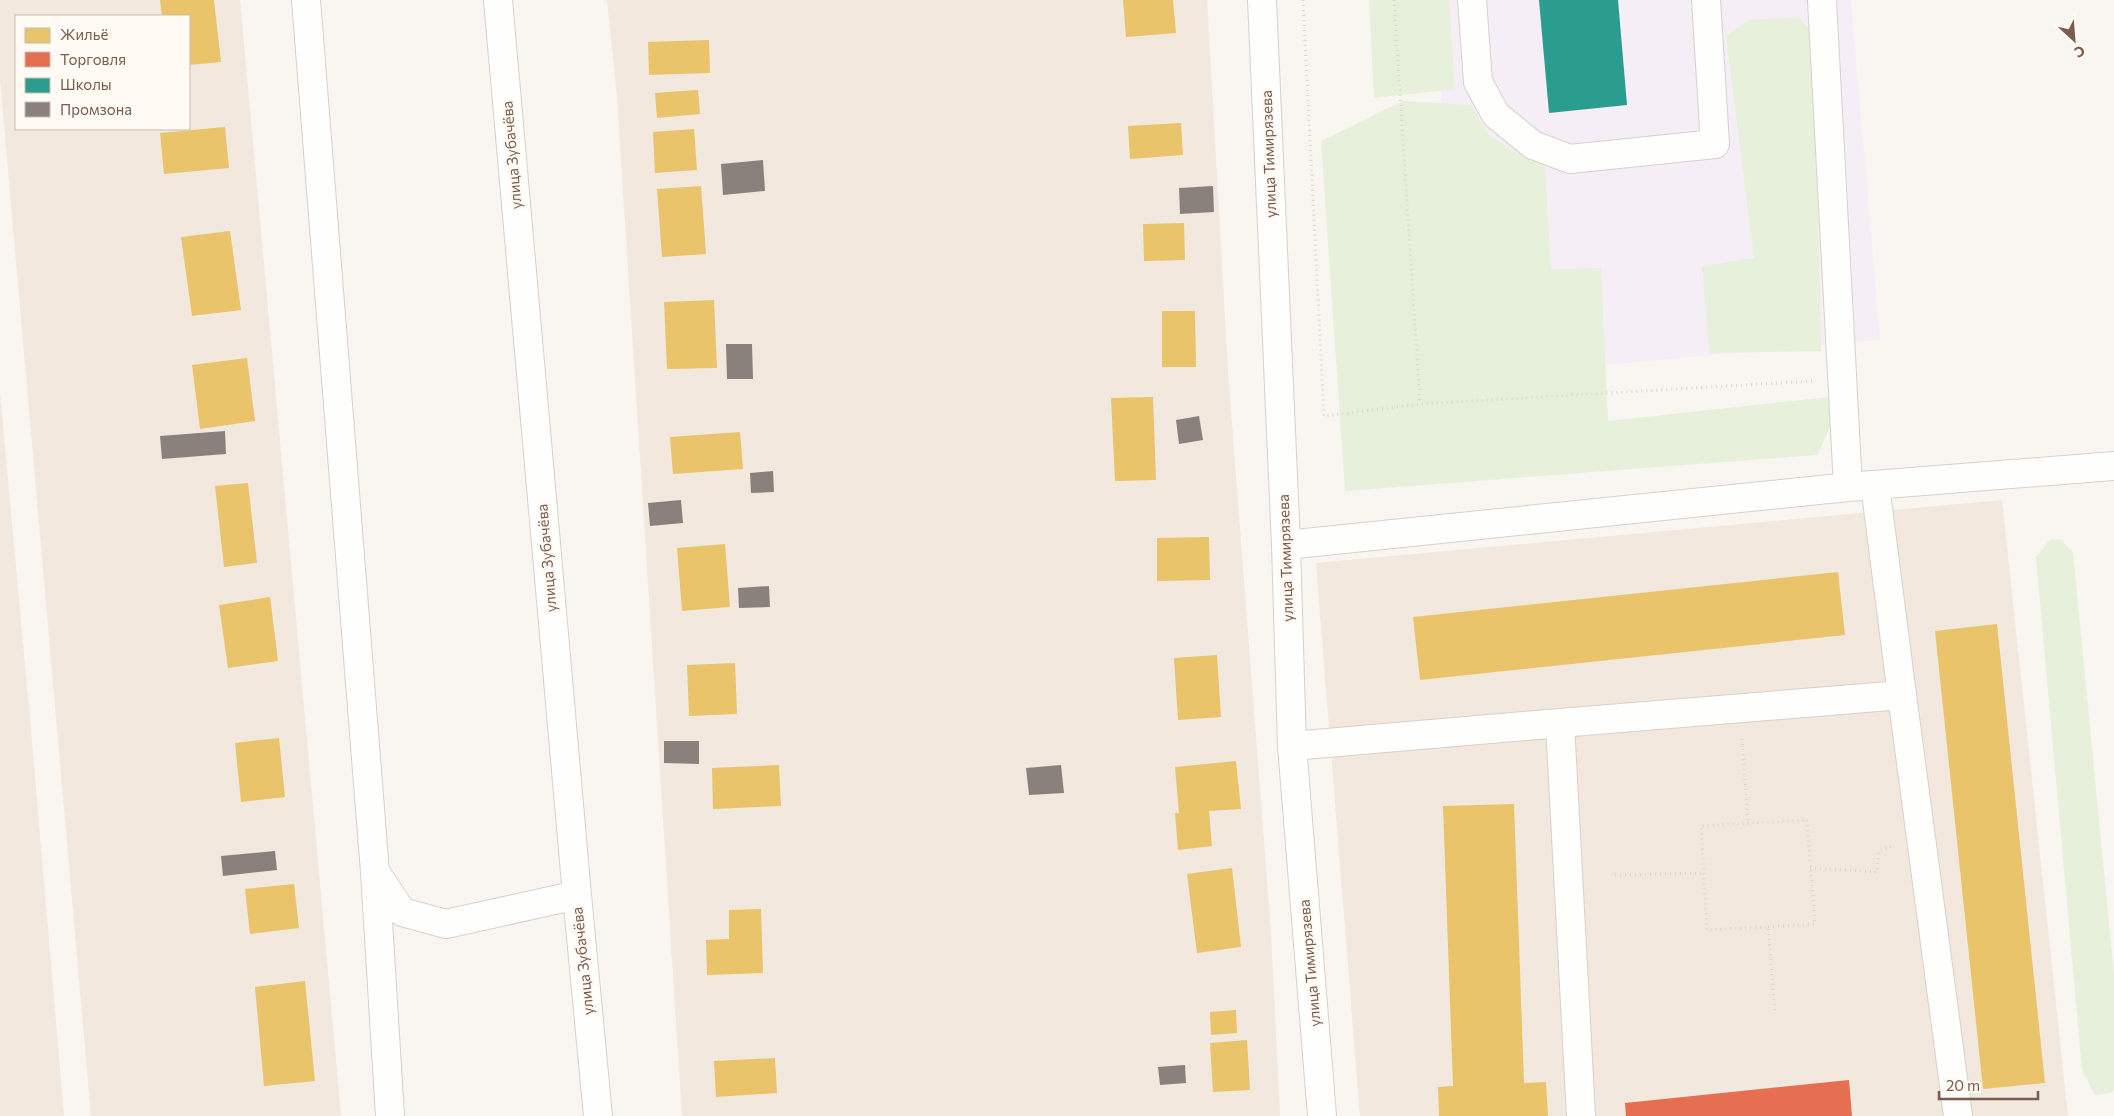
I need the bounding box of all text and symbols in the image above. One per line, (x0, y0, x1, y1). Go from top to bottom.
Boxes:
legend (15, 15, 190, 130)
north arrow (2049, 15, 2099, 65)
text: Жильё (60, 25, 108, 43)
text: С (2072, 42, 2088, 62)
text: Торговля (60, 50, 126, 68)
text: Школы (60, 75, 112, 93)
street label: улица Тимирязева (1257, 90, 1279, 218)
text: Промзона (60, 100, 132, 118)
street label: улица Зубачёва (497, 100, 525, 210)
street label: улица Тимирязева (1274, 494, 1296, 622)
street label: улица Зубачёва (532, 503, 560, 613)
street label: улица Тимирязева (1294, 899, 1324, 1027)
street label: улица Зубачёва (567, 906, 597, 1016)
scale bar (1939, 1068, 2038, 1100)
text: 20 m (1946, 1076, 1980, 1094)

